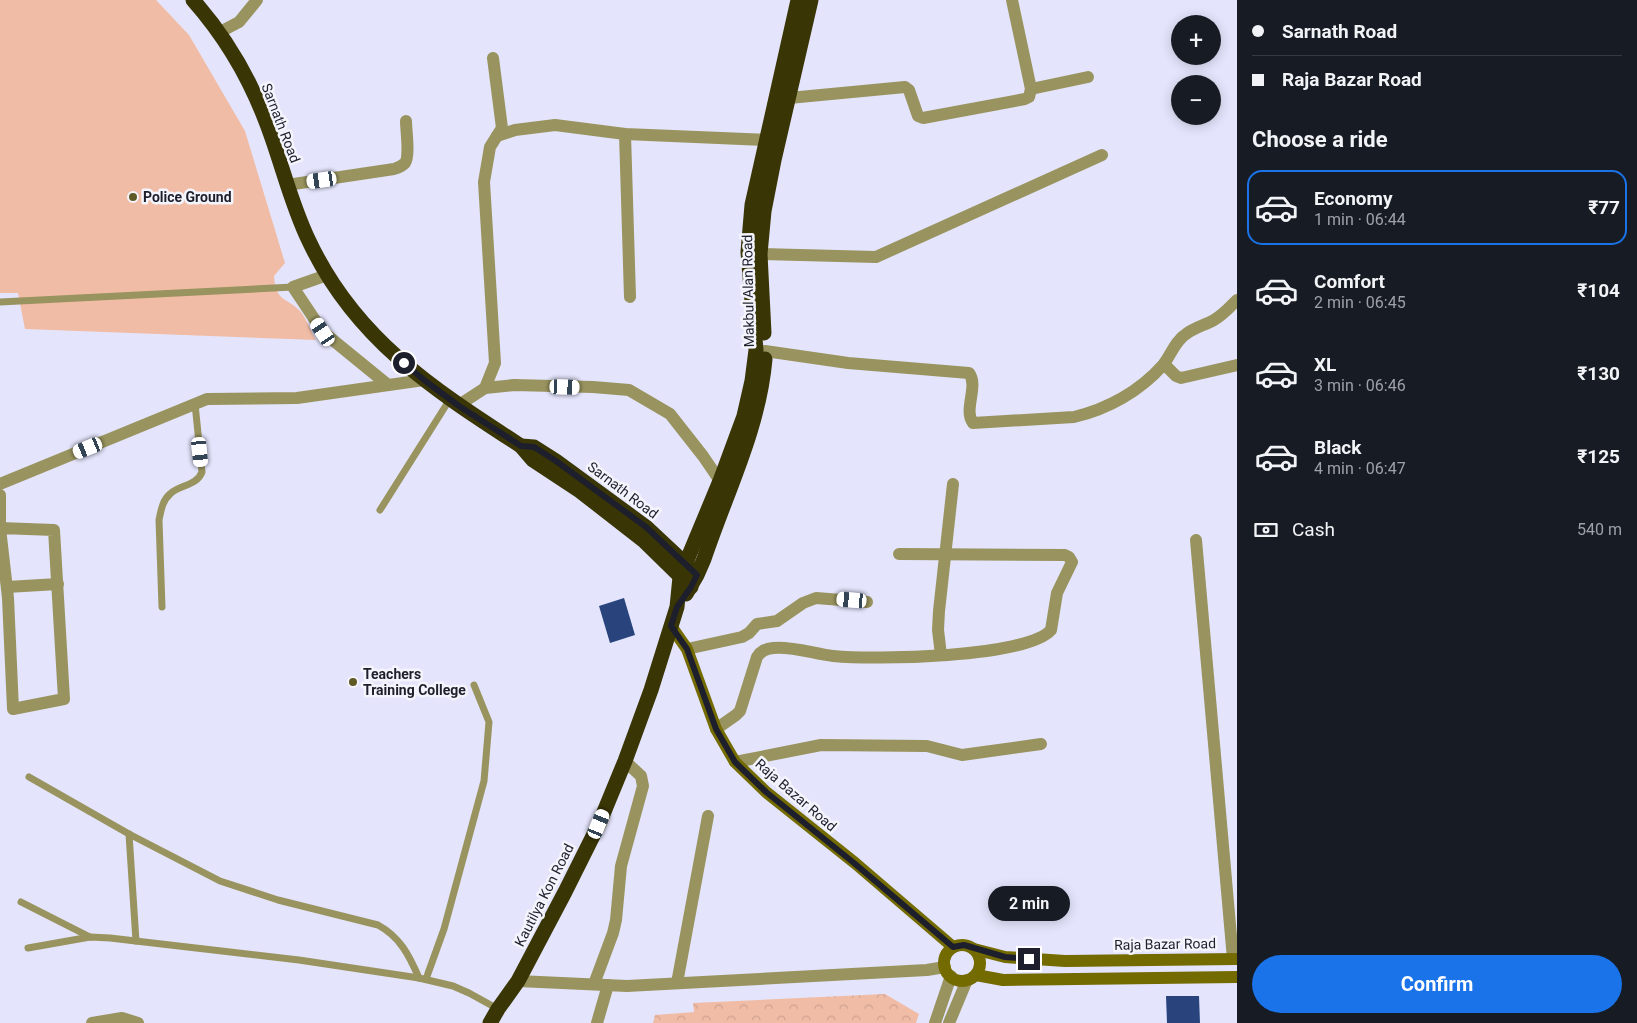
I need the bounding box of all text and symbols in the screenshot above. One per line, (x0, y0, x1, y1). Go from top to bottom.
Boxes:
map controls (1171, 15, 1221, 125)
button: + (1171, 15, 1221, 65)
text: Sarnath Road (1282, 20, 1397, 43)
text: Raja Bazar Road (1282, 68, 1422, 91)
button: − (1171, 75, 1221, 125)
street label: Sarnath Road (258, 81, 304, 165)
text: Choose a ride (1252, 127, 1388, 152)
car (306, 170, 337, 190)
icon: car (1254, 185, 1299, 230)
text: Economy (1314, 187, 1393, 210)
place label: Police Ground (143, 189, 232, 205)
marker: Police Ground (127, 191, 139, 203)
text: ₹77 (1588, 196, 1620, 219)
text: 1 min · 06:44 (1314, 210, 1406, 229)
street label: Makbul Alan Road (739, 234, 757, 348)
icon: car (1254, 268, 1299, 313)
text: Comfort (1314, 270, 1385, 293)
text: ₹104 (1577, 279, 1620, 302)
text: 2 min · 06:45 (1314, 293, 1406, 312)
car (308, 315, 337, 349)
icon: car (1254, 351, 1299, 396)
route start (393, 352, 415, 374)
text: XL (1314, 353, 1336, 376)
text: ₹130 (1577, 362, 1620, 385)
text: 3 min · 06:46 (1314, 376, 1406, 395)
car (549, 379, 580, 395)
icon: car (1254, 434, 1299, 479)
car (71, 435, 104, 461)
car (190, 436, 209, 468)
text: Black (1314, 436, 1361, 459)
text: ₹125 (1577, 445, 1620, 468)
street label: Sarnath Road (585, 458, 661, 522)
text: 4 min · 06:47 (1314, 459, 1406, 478)
icon: cash (1252, 516, 1280, 544)
text: Cash (1292, 518, 1335, 541)
text: 540 m (1577, 520, 1622, 539)
car (836, 591, 867, 609)
place label: Teachers Training College (363, 666, 466, 698)
marker: Teachers Training College (347, 676, 359, 688)
street label: Raja Bazar Road (752, 756, 840, 834)
car (586, 807, 611, 841)
street label: Kautilya Kon Road (511, 841, 577, 949)
callout: 2 min (988, 886, 1070, 922)
text: 2 min (1009, 894, 1049, 913)
street label: Raja Bazar Road (1114, 935, 1216, 953)
route end (1018, 948, 1040, 970)
button: Confirm (1252, 955, 1622, 1013)

